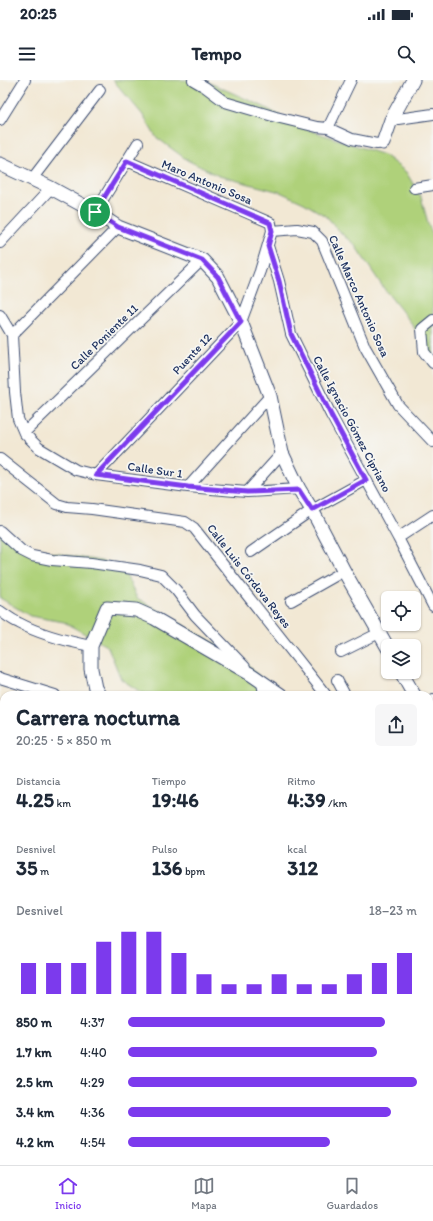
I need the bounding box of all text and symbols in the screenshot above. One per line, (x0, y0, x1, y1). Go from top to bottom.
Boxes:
text: 20:25 (20, 5, 57, 23)
icon: menu (16, 43, 38, 65)
text: Tempo (191, 43, 242, 65)
icon: search (395, 43, 417, 65)
street label: Maro Antonio Sosa (160, 157, 255, 208)
pin (78, 195, 112, 229)
icon: arrive (84, 201, 106, 223)
street label: Calle Marco Antonio Sosa (326, 233, 393, 360)
street label: Calle Poniente 11 (67, 301, 141, 373)
street label: Puente 12 (170, 330, 215, 377)
street label: Calle Ignacio Gómez Cipriano (310, 353, 394, 495)
street label: Calle Sur 1 (126, 459, 184, 481)
street label: Calle Luis Córdova Reyes (204, 521, 294, 631)
map controls (381, 591, 421, 679)
button: locate (381, 591, 421, 631)
button: layers (381, 639, 421, 679)
text: Carrera nocturna (16, 704, 180, 731)
button: share (375, 704, 417, 746)
text: 20:25 · 5 × 850 m (16, 733, 112, 748)
text: Distancia (16, 775, 60, 788)
text: Tiempo (152, 775, 186, 788)
text: Ritmo (287, 775, 315, 788)
text: 4.25 (16, 788, 54, 812)
text: 19:46 (152, 788, 199, 812)
text: 4:39 (287, 788, 326, 812)
text: km (54, 797, 71, 810)
text: /km (326, 797, 347, 810)
text: Desnivel (16, 843, 56, 856)
text: Pulso (152, 843, 178, 856)
text: kcal (287, 843, 307, 856)
text: 35 (16, 856, 37, 880)
text: 136 (152, 856, 182, 880)
text: 312 (287, 856, 318, 880)
text: m (37, 865, 49, 878)
text: bpm (182, 865, 205, 878)
text: Desnivel (16, 903, 63, 918)
text: 18–23 m (369, 903, 417, 918)
text: 850 m (16, 1015, 52, 1030)
text: 4:37 (80, 1015, 105, 1030)
text: 1.7 km (16, 1045, 52, 1060)
text: 4:40 (80, 1045, 107, 1060)
text: 2.5 km (16, 1075, 53, 1090)
text: 4:29 (80, 1075, 105, 1090)
text: 3.4 km (16, 1105, 54, 1120)
text: 4:36 (80, 1105, 105, 1120)
text: 4.2 km (16, 1135, 54, 1150)
text: 4:54 (80, 1135, 106, 1150)
tab: Inicio (55, 1175, 81, 1212)
tab: Mapa (191, 1175, 217, 1212)
tab: Guardados (327, 1175, 378, 1212)

